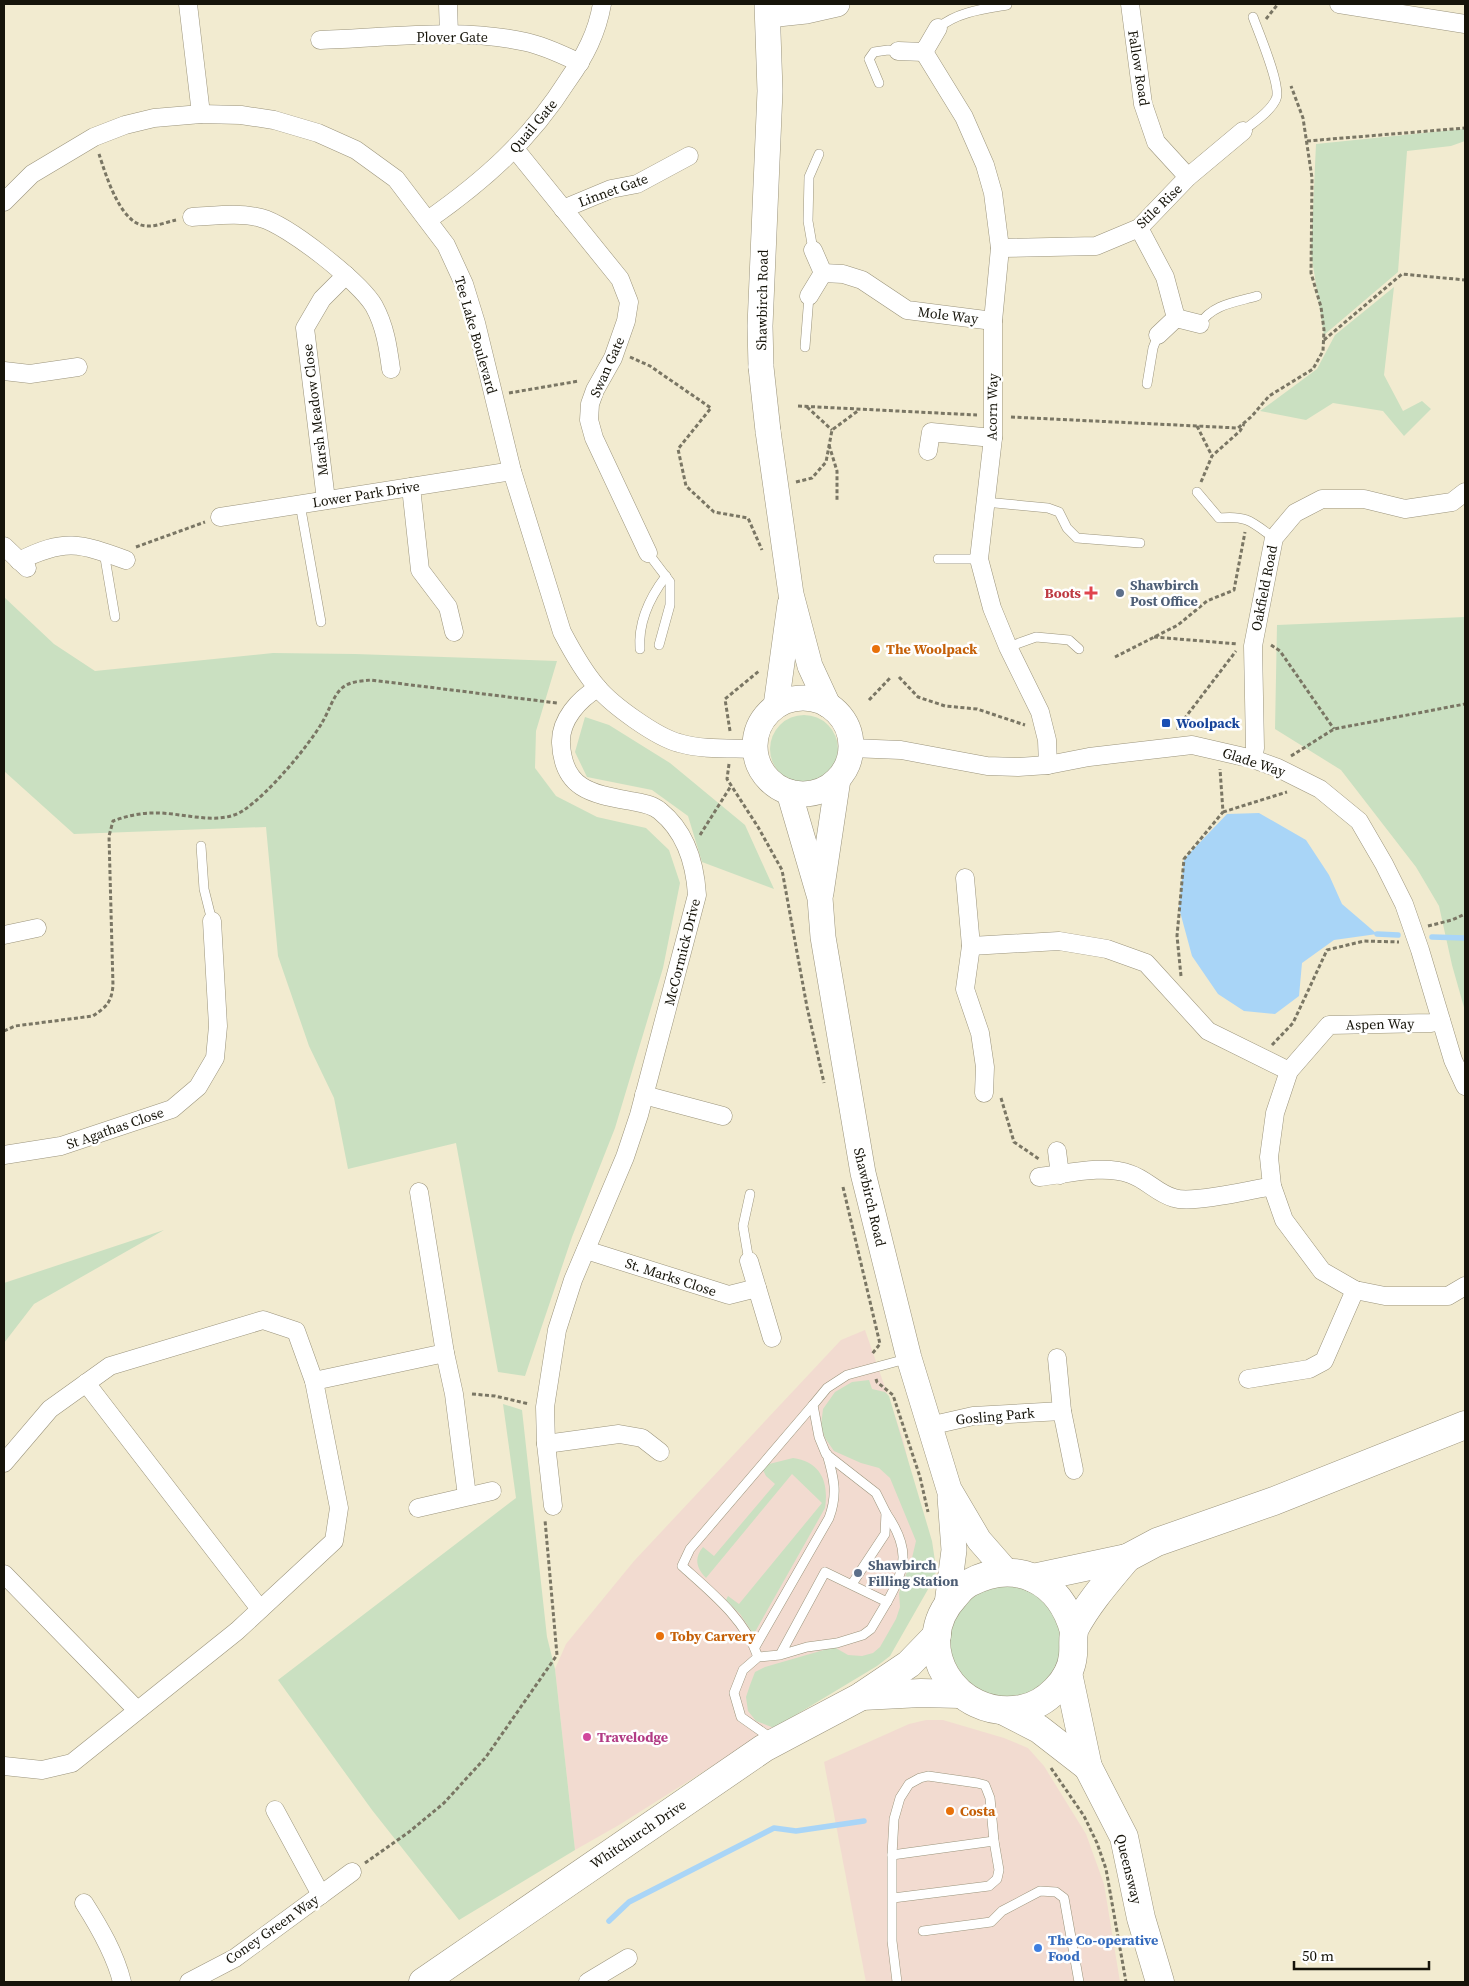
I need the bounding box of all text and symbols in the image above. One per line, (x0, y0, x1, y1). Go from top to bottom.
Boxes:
street label: Plover Gate (416, 27, 488, 47)
street label: Fallow Road (1123, 29, 1155, 107)
street label: Quail Gate (504, 95, 562, 157)
street label: Linnet Gate (575, 168, 651, 212)
street label: Stile Rise (1132, 179, 1186, 233)
street label: Shawbirch Road (751, 249, 773, 351)
street label: Tee Lake Boulevard (450, 274, 502, 396)
street label: Mole Way (917, 301, 980, 329)
street label: Swan Gate (585, 333, 629, 401)
street label: Marsh Meadow Close (297, 343, 333, 477)
street label: Acorn Way (981, 372, 1003, 441)
street label: Lower Park Drive (311, 476, 421, 512)
street label: Oakfield Road (1246, 543, 1282, 633)
place label: Shawbirch Post Office (1130, 575, 1199, 611)
place label: Boots (1044, 583, 1082, 603)
marker: Boots (1085, 587, 1097, 599)
marker: Shawbirch Post Office (1114, 587, 1126, 599)
place label: The Woolpack (886, 639, 978, 659)
marker: The Woolpack (870, 643, 882, 655)
place label: Woolpack (1176, 713, 1240, 733)
marker: Woolpack (1160, 717, 1172, 729)
street label: Glade Way (1220, 742, 1289, 782)
street label: McCormick Drive (659, 896, 705, 1008)
street label: Aspen Way (1346, 1013, 1415, 1035)
street label: St Agathas Close (64, 1102, 166, 1154)
street label: Shawbirch Road (849, 1146, 891, 1248)
street label: St. Marks Close (623, 1253, 719, 1301)
street label: Gosling Park (955, 1403, 1036, 1429)
place label: Shawbirch Filling Station (868, 1555, 959, 1591)
marker: Shawbirch Filling Station (852, 1567, 864, 1579)
place label: Toby Carvery (670, 1626, 756, 1646)
marker: Toby Carvery (654, 1630, 666, 1642)
place label: Travelodge (597, 1727, 668, 1747)
marker: Travelodge (581, 1731, 593, 1743)
street label: Whitchurch Drive (586, 1794, 690, 1874)
place label: Costa (960, 1801, 996, 1821)
marker: Costa (944, 1805, 956, 1817)
street label: Queensway (1111, 1832, 1148, 1907)
street label: Coney Green Way (221, 1889, 323, 1969)
place label: The Co-operative Food (1048, 1930, 1158, 1966)
scale bar (1294, 1938, 1429, 1970)
marker: The Co-operative Food (1032, 1942, 1044, 1954)
text: 50 m (1302, 1945, 1334, 1966)

